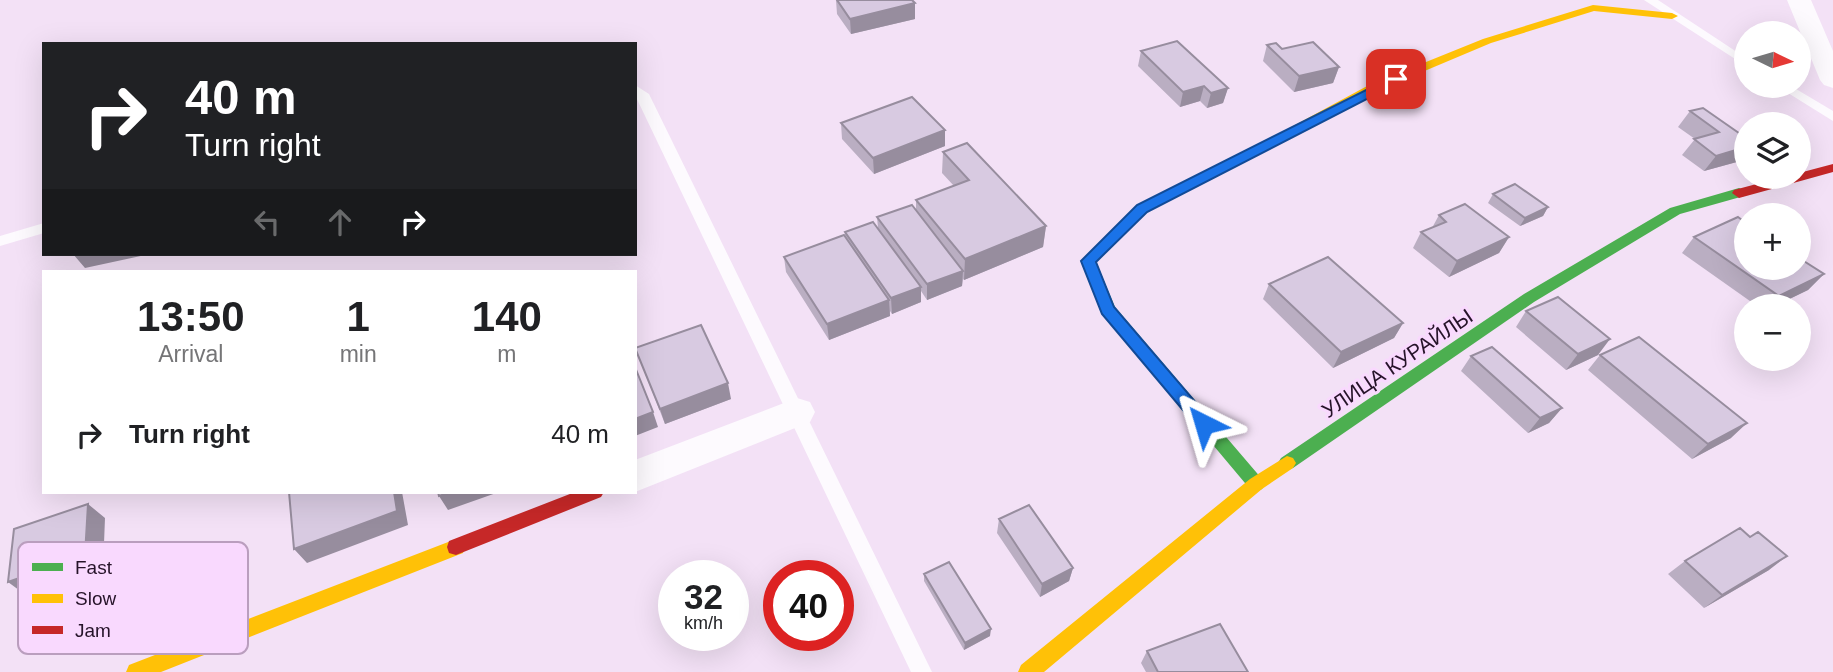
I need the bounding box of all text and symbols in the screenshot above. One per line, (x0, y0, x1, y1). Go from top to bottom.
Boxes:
north arrow (1734, 21, 1811, 98)
map controls (1734, 21, 1811, 371)
pin (1366, 49, 1426, 109)
icon: arrive (1377, 60, 1415, 98)
icon: right (70, 70, 161, 161)
text: 40 m (185, 70, 297, 124)
button: layers (1734, 112, 1811, 189)
text: Turn right (185, 127, 321, 163)
icon: left (248, 203, 286, 241)
icon: ahead (321, 203, 359, 241)
icon: right (394, 203, 432, 241)
button: + (1734, 203, 1811, 280)
text: 13:50 (137, 293, 245, 340)
text: 1 (346, 293, 370, 340)
text: 140 (472, 293, 542, 340)
button: − (1734, 294, 1811, 371)
street label: УЛИЦА КУРАЙЛЫ (1317, 304, 1477, 422)
text: Arrival (158, 341, 223, 367)
text: min (340, 341, 377, 367)
text: m (497, 341, 516, 367)
position arrow (1167, 387, 1241, 461)
icon: right (70, 416, 108, 454)
text: Turn right (129, 419, 250, 449)
text: 40 m (551, 419, 609, 449)
legend (18, 542, 248, 654)
text: Fast (75, 557, 113, 578)
speed limit sign: 40 (763, 560, 854, 651)
text: 32 (684, 577, 723, 616)
text: Slow (75, 588, 116, 609)
text: km/h (684, 613, 723, 633)
text: Jam (75, 620, 111, 641)

